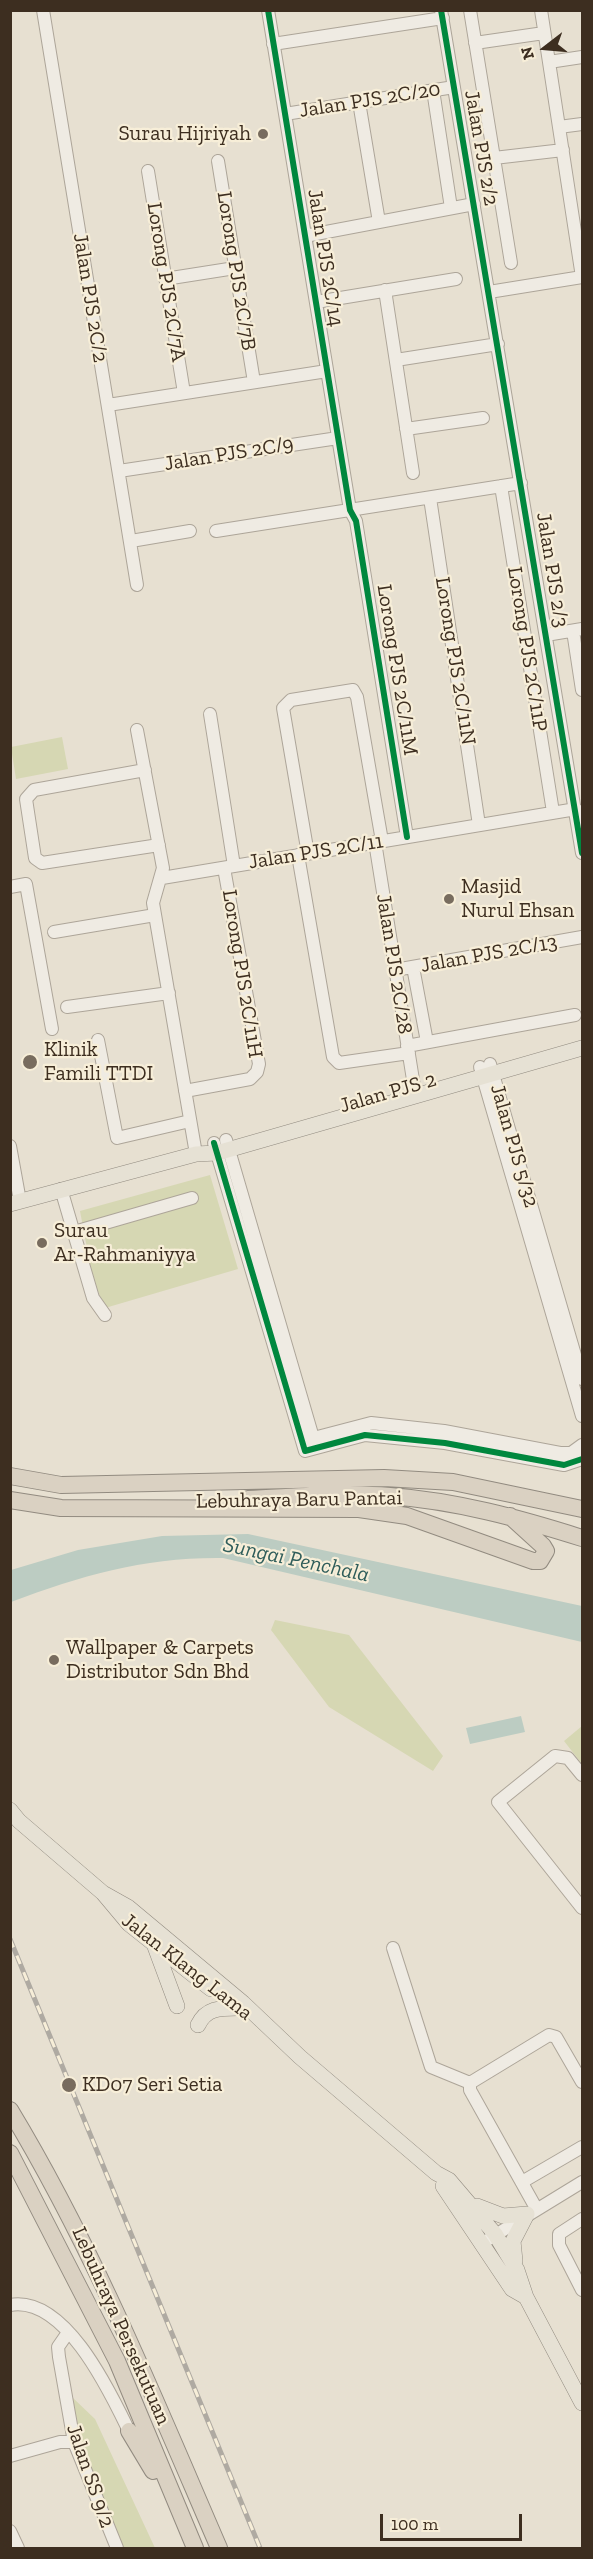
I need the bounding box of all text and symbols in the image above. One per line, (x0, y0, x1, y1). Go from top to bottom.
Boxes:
north arrow (515, 18, 575, 78)
text: N (516, 45, 538, 62)
street label: Jalan PJS 2C/20 (298, 76, 442, 124)
street label: Jalan PJS 2/2 (458, 88, 504, 208)
place label: Surau Hijriyah (118, 121, 251, 147)
marker: Surau Hijriyah (256, 127, 270, 141)
street label: Jalan PJS 2C/14 (302, 187, 348, 329)
street label: Lorong PJS 2C/7B (211, 190, 261, 352)
street label: Lorong PJS 2C/7A (141, 201, 191, 363)
street label: Jalan PJS 2C/2 (67, 232, 113, 364)
street label: Jalan PJS 2C/9 (163, 431, 295, 477)
street label: Jalan PJS 2/3 (530, 511, 574, 629)
street label: Lorong PJS 2C/11P (502, 565, 552, 733)
street label: Lorong PJS 2C/11N (429, 575, 481, 747)
street label: Lorong PJS 2C/11M (371, 583, 423, 757)
street label: Jalan PJS 2C/11 (247, 829, 385, 875)
place label: Masjid Nurul Ehsan (461, 874, 574, 924)
street label: Lorong PJS 2C/11H (216, 888, 268, 1060)
street label: Jalan PJS 2C/28 (370, 892, 418, 1036)
marker: Masjid Nurul Ehsan (442, 892, 456, 906)
street label: Jalan PJS 2C/13 (419, 930, 559, 978)
place label: Klinik Famili TTDI (44, 1037, 153, 1087)
marker: Klinik Famili TTDI (21, 1053, 39, 1071)
street label: Jalan PJS 2 (337, 1067, 439, 1119)
street label: Jalan PJS 5/32 (484, 1081, 544, 1211)
place label: Surau Ar-Rahmaniyya (54, 1218, 196, 1268)
marker: Surau Ar-Rahmaniyya (35, 1236, 49, 1250)
street label: Lebuhraya Baru Pantai (196, 1486, 402, 1514)
water label: Sungai Penchala (221, 1532, 371, 1588)
place label: Wallpaper & Carpets Distributor Sdn Bhd (66, 1635, 254, 1685)
marker: Wallpaper & Carpets Distributor Sdn Bhd (47, 1653, 61, 1667)
street label: Jalan Klang Lama (117, 1908, 257, 2026)
place label: KD07 Seri Setia (82, 2072, 222, 2098)
marker: KD07 Seri Setia (60, 2076, 78, 2094)
street label: Lebuhraya Persekutuan (66, 2223, 176, 2429)
street label: Jalan SS 9/2 (61, 2421, 119, 2531)
scale bar (383, 2502, 526, 2540)
text: 100 m (391, 2513, 438, 2535)

